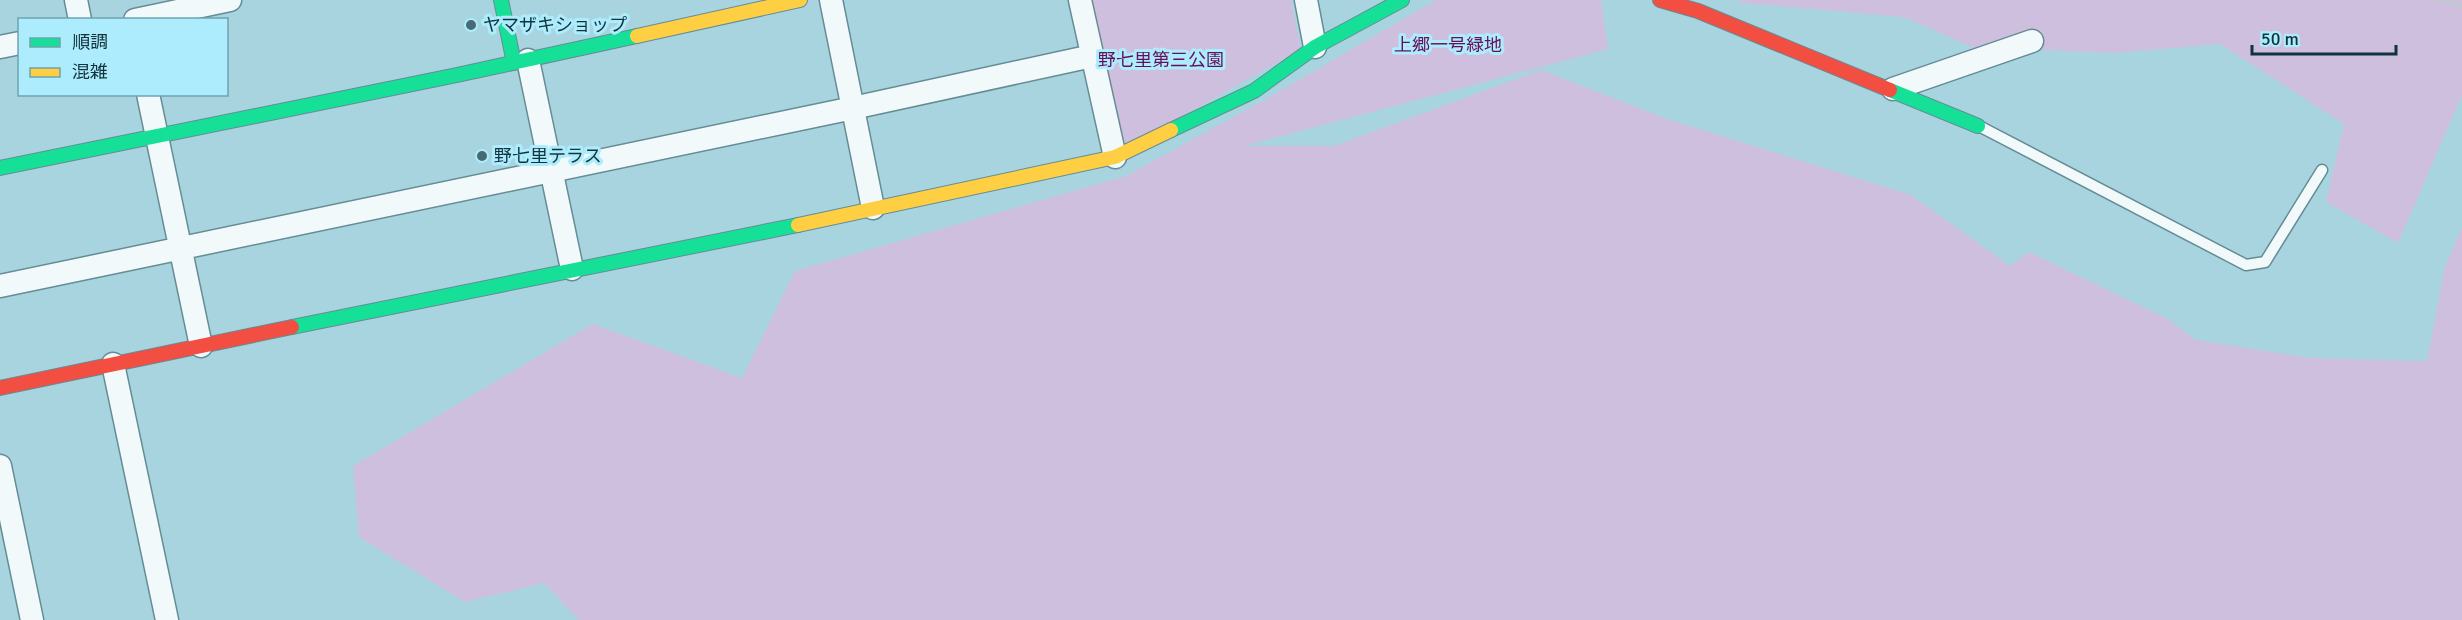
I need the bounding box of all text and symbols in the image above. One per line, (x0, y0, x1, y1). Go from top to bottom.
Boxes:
place label: ヤマザキショップ (483, 14, 627, 36)
legend (18, 18, 228, 96)
marker: ヤマザキショップ (464, 18, 478, 32)
scale bar (2252, 18, 2396, 56)
text: 50 m (2261, 28, 2299, 50)
text: 順調 (72, 31, 108, 53)
park label: 上郷一号緑地 (1394, 34, 1502, 56)
park label: 野七里第三公園 (1098, 49, 1224, 71)
text: 混雑 (72, 61, 108, 83)
place label: 野七里テラス (494, 145, 602, 167)
marker: 野七里テラス (475, 149, 489, 163)

